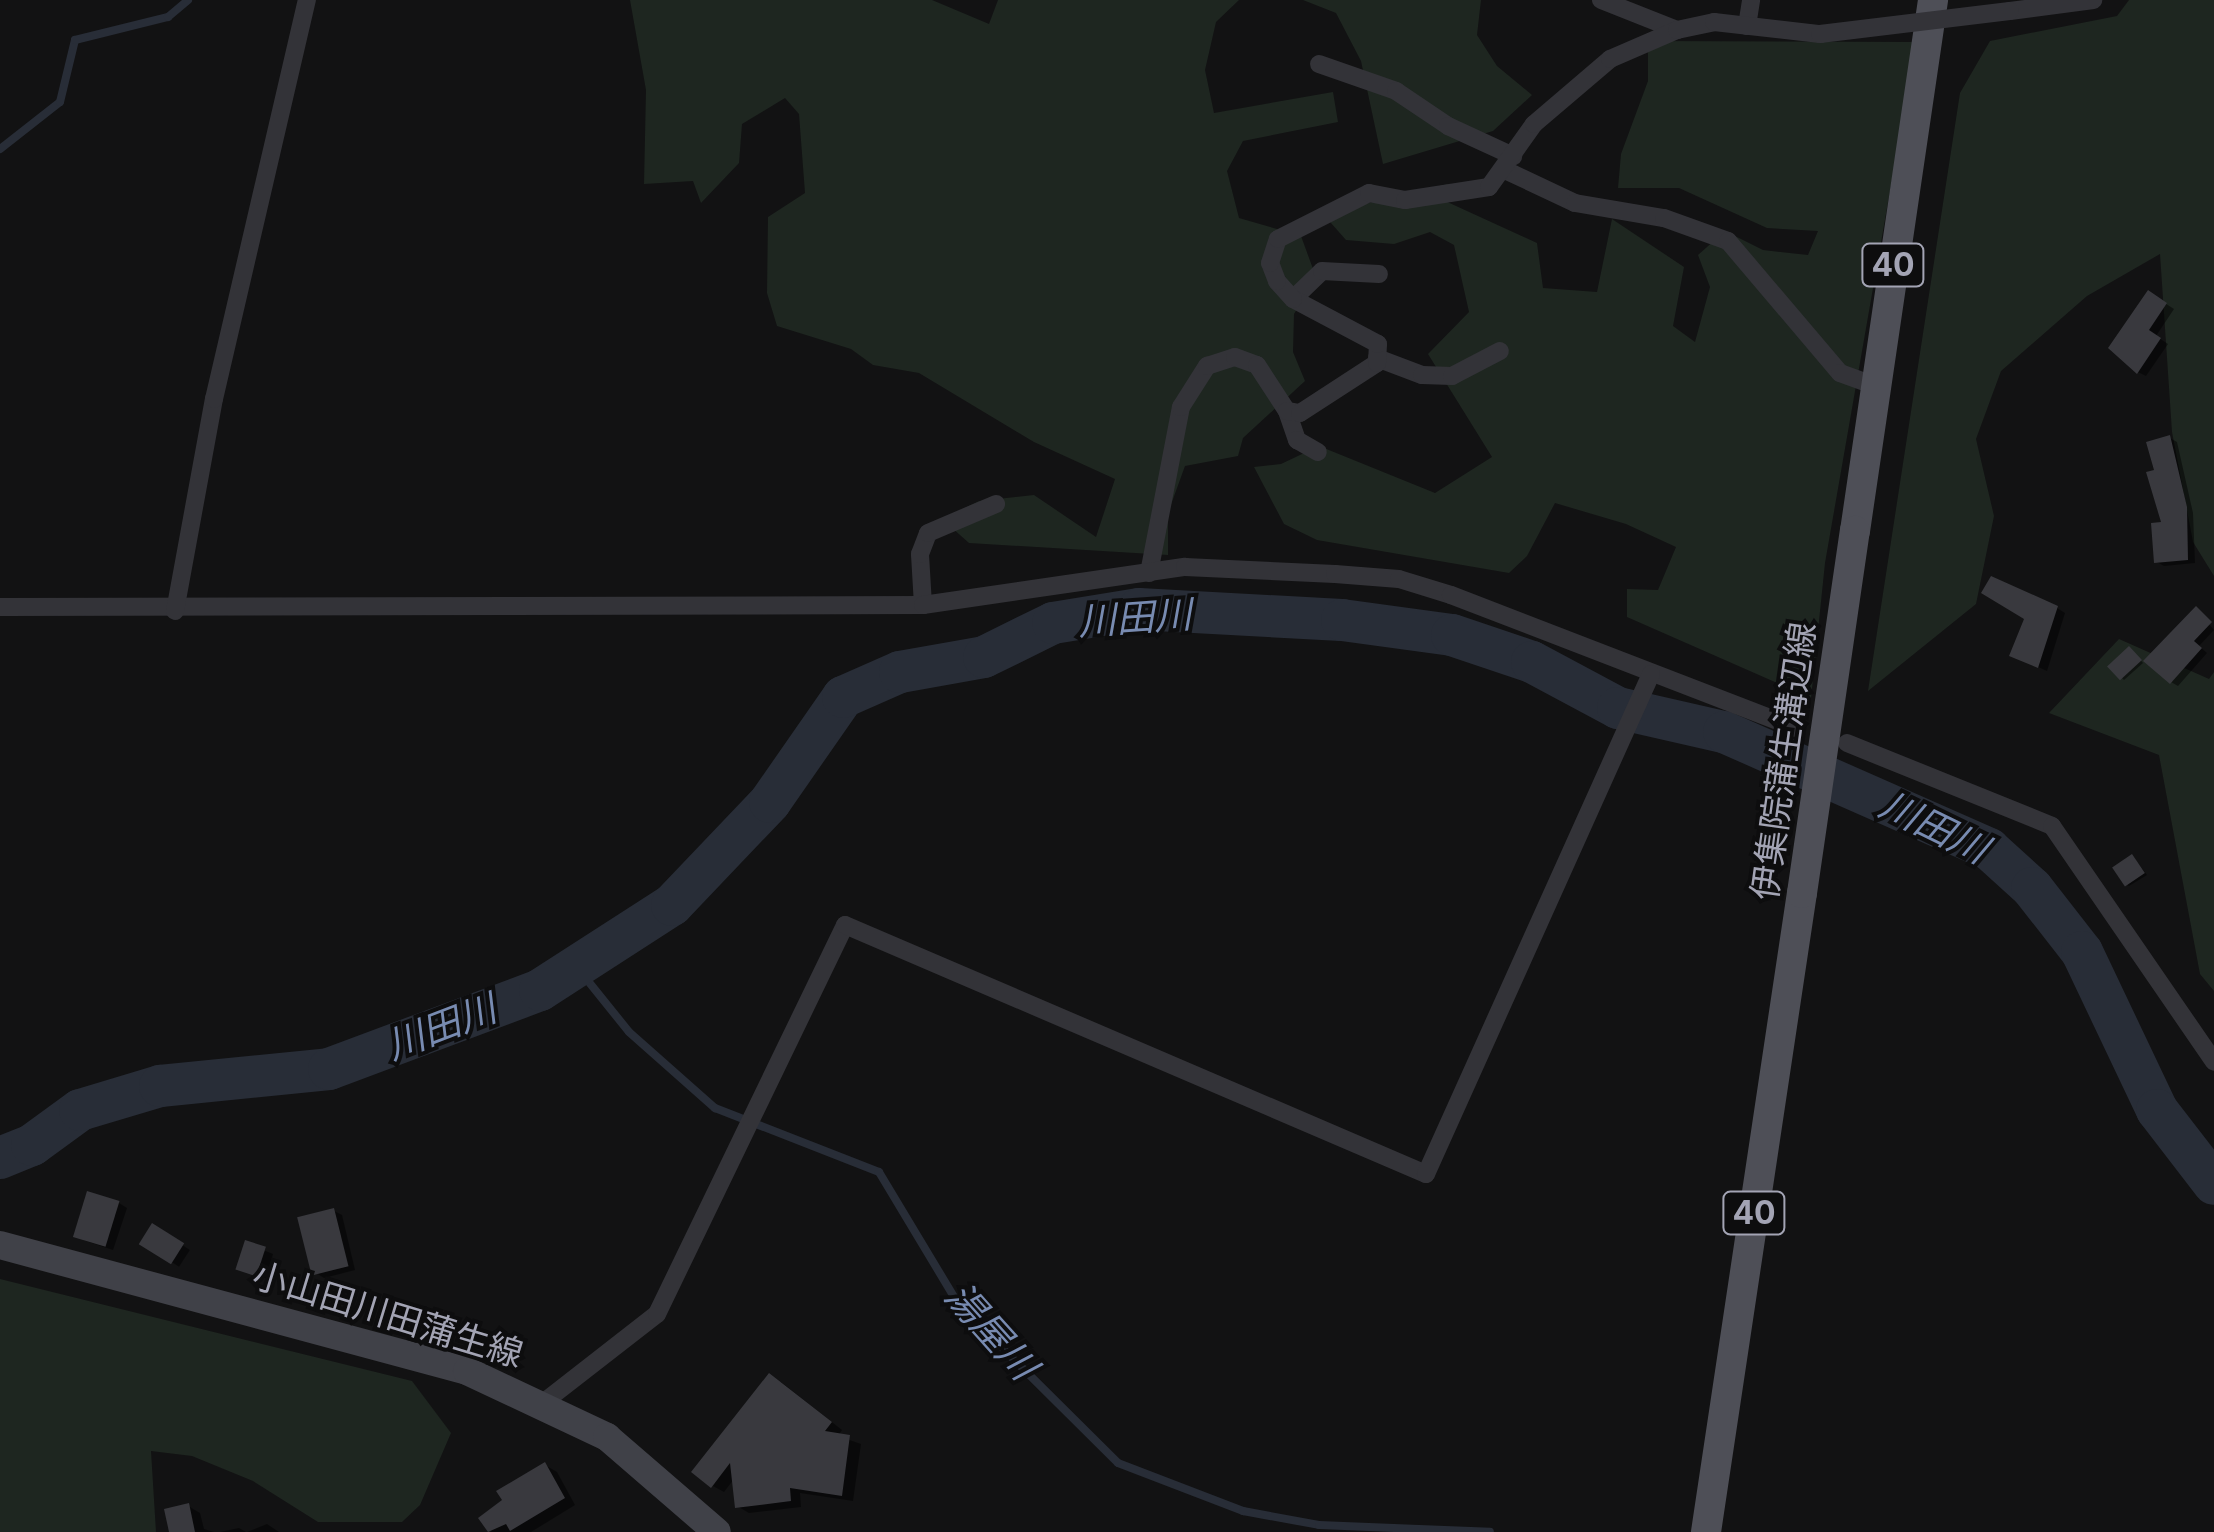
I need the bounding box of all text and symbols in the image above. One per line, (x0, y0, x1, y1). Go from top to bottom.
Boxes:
road number: 40 (1860, 238, 1926, 292)
water label: 川田川 (1077, 591, 1193, 645)
street label: 伊集院蒲生溝辺線 (1743, 619, 1823, 903)
water label: 川田川 (1873, 782, 1995, 872)
water label: 川田川 (380, 985, 502, 1069)
road number: 40 (1722, 1186, 1786, 1240)
street label: 小山田川田蒲生線 (248, 1253, 528, 1375)
water label: 湯屋川 (936, 1273, 1046, 1389)

